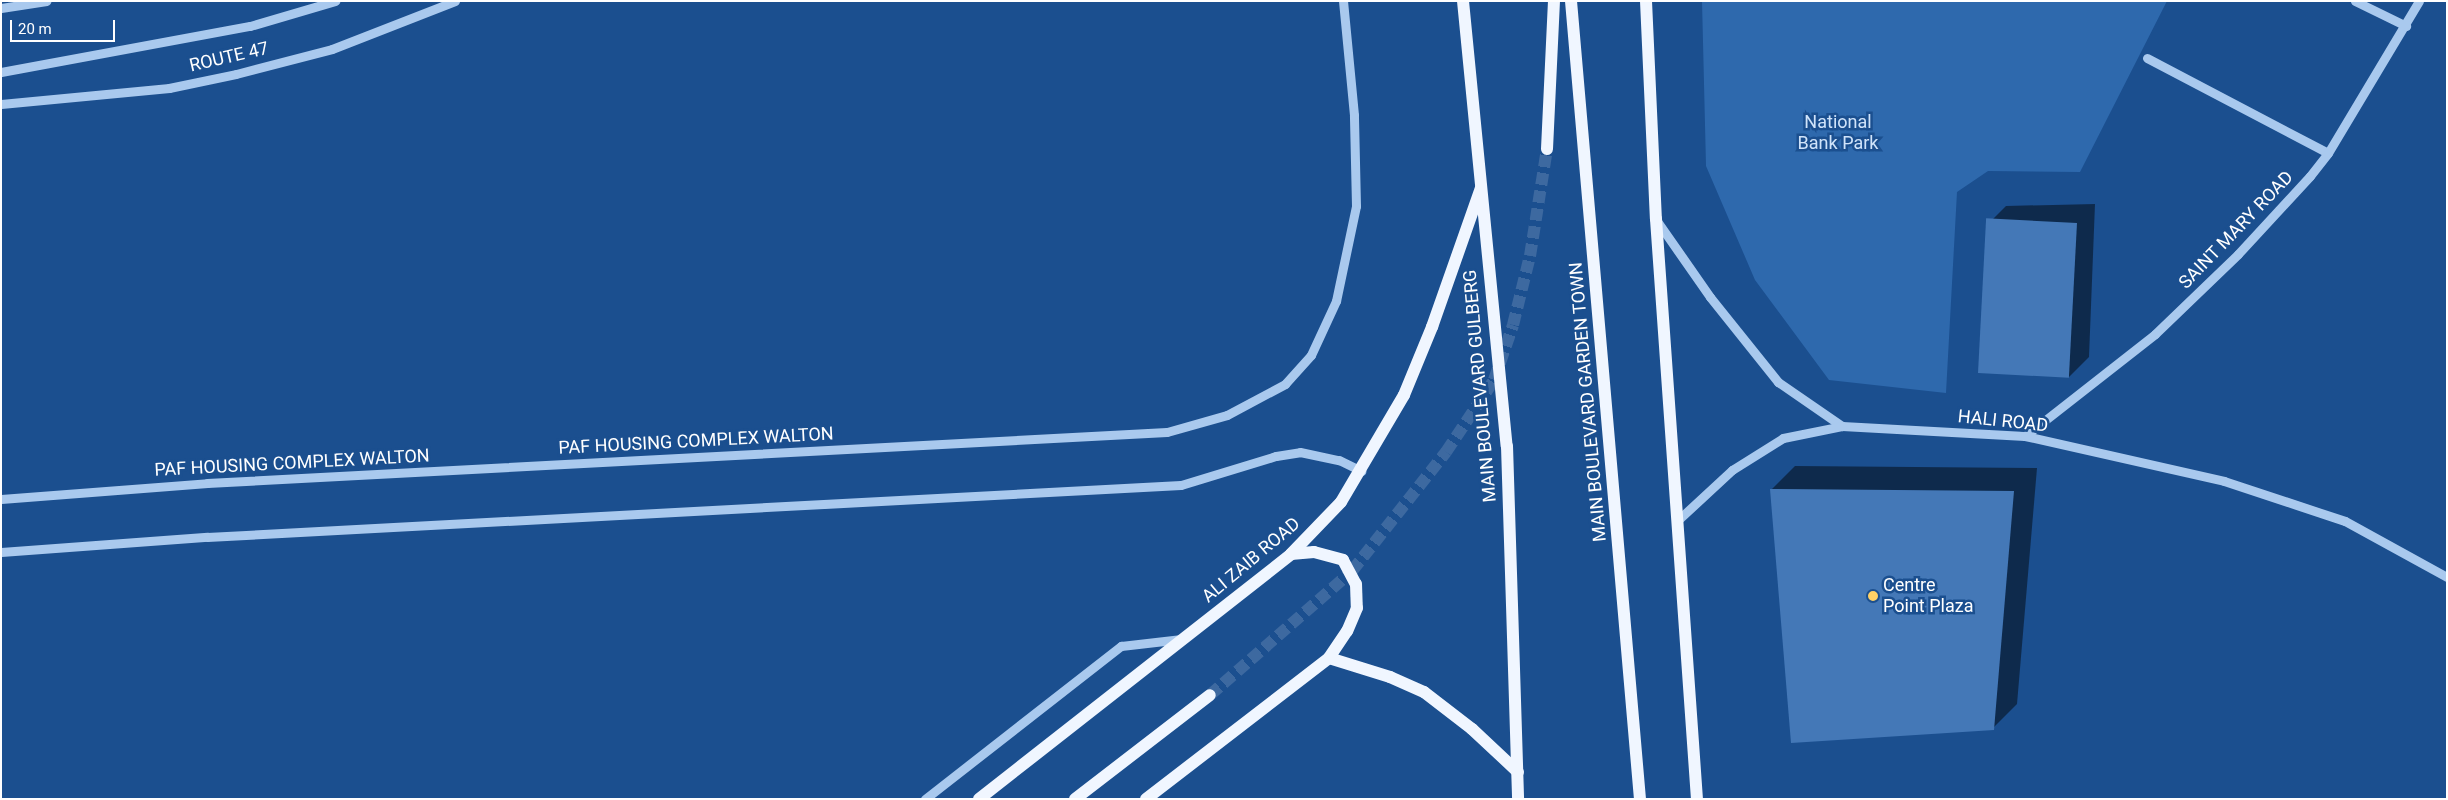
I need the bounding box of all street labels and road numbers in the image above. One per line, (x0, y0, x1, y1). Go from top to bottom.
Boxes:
street label: ROUTE 47 (187, 37, 271, 77)
street label: SAINT MARY ROAD (2174, 167, 2298, 293)
street label: MAIN BOULEVARD GARDEN TOWN (1565, 261, 1611, 543)
street label: MAIN BOULEVARD GULBERG (1459, 269, 1501, 503)
street label: HALI ROAD (1957, 406, 2049, 436)
street label: PAF HOUSING COMPLEX WALTON (558, 423, 834, 459)
street label: PAF HOUSING COMPLEX WALTON (154, 445, 430, 481)
street label: ALI ZAIB ROAD (1198, 513, 1304, 607)

